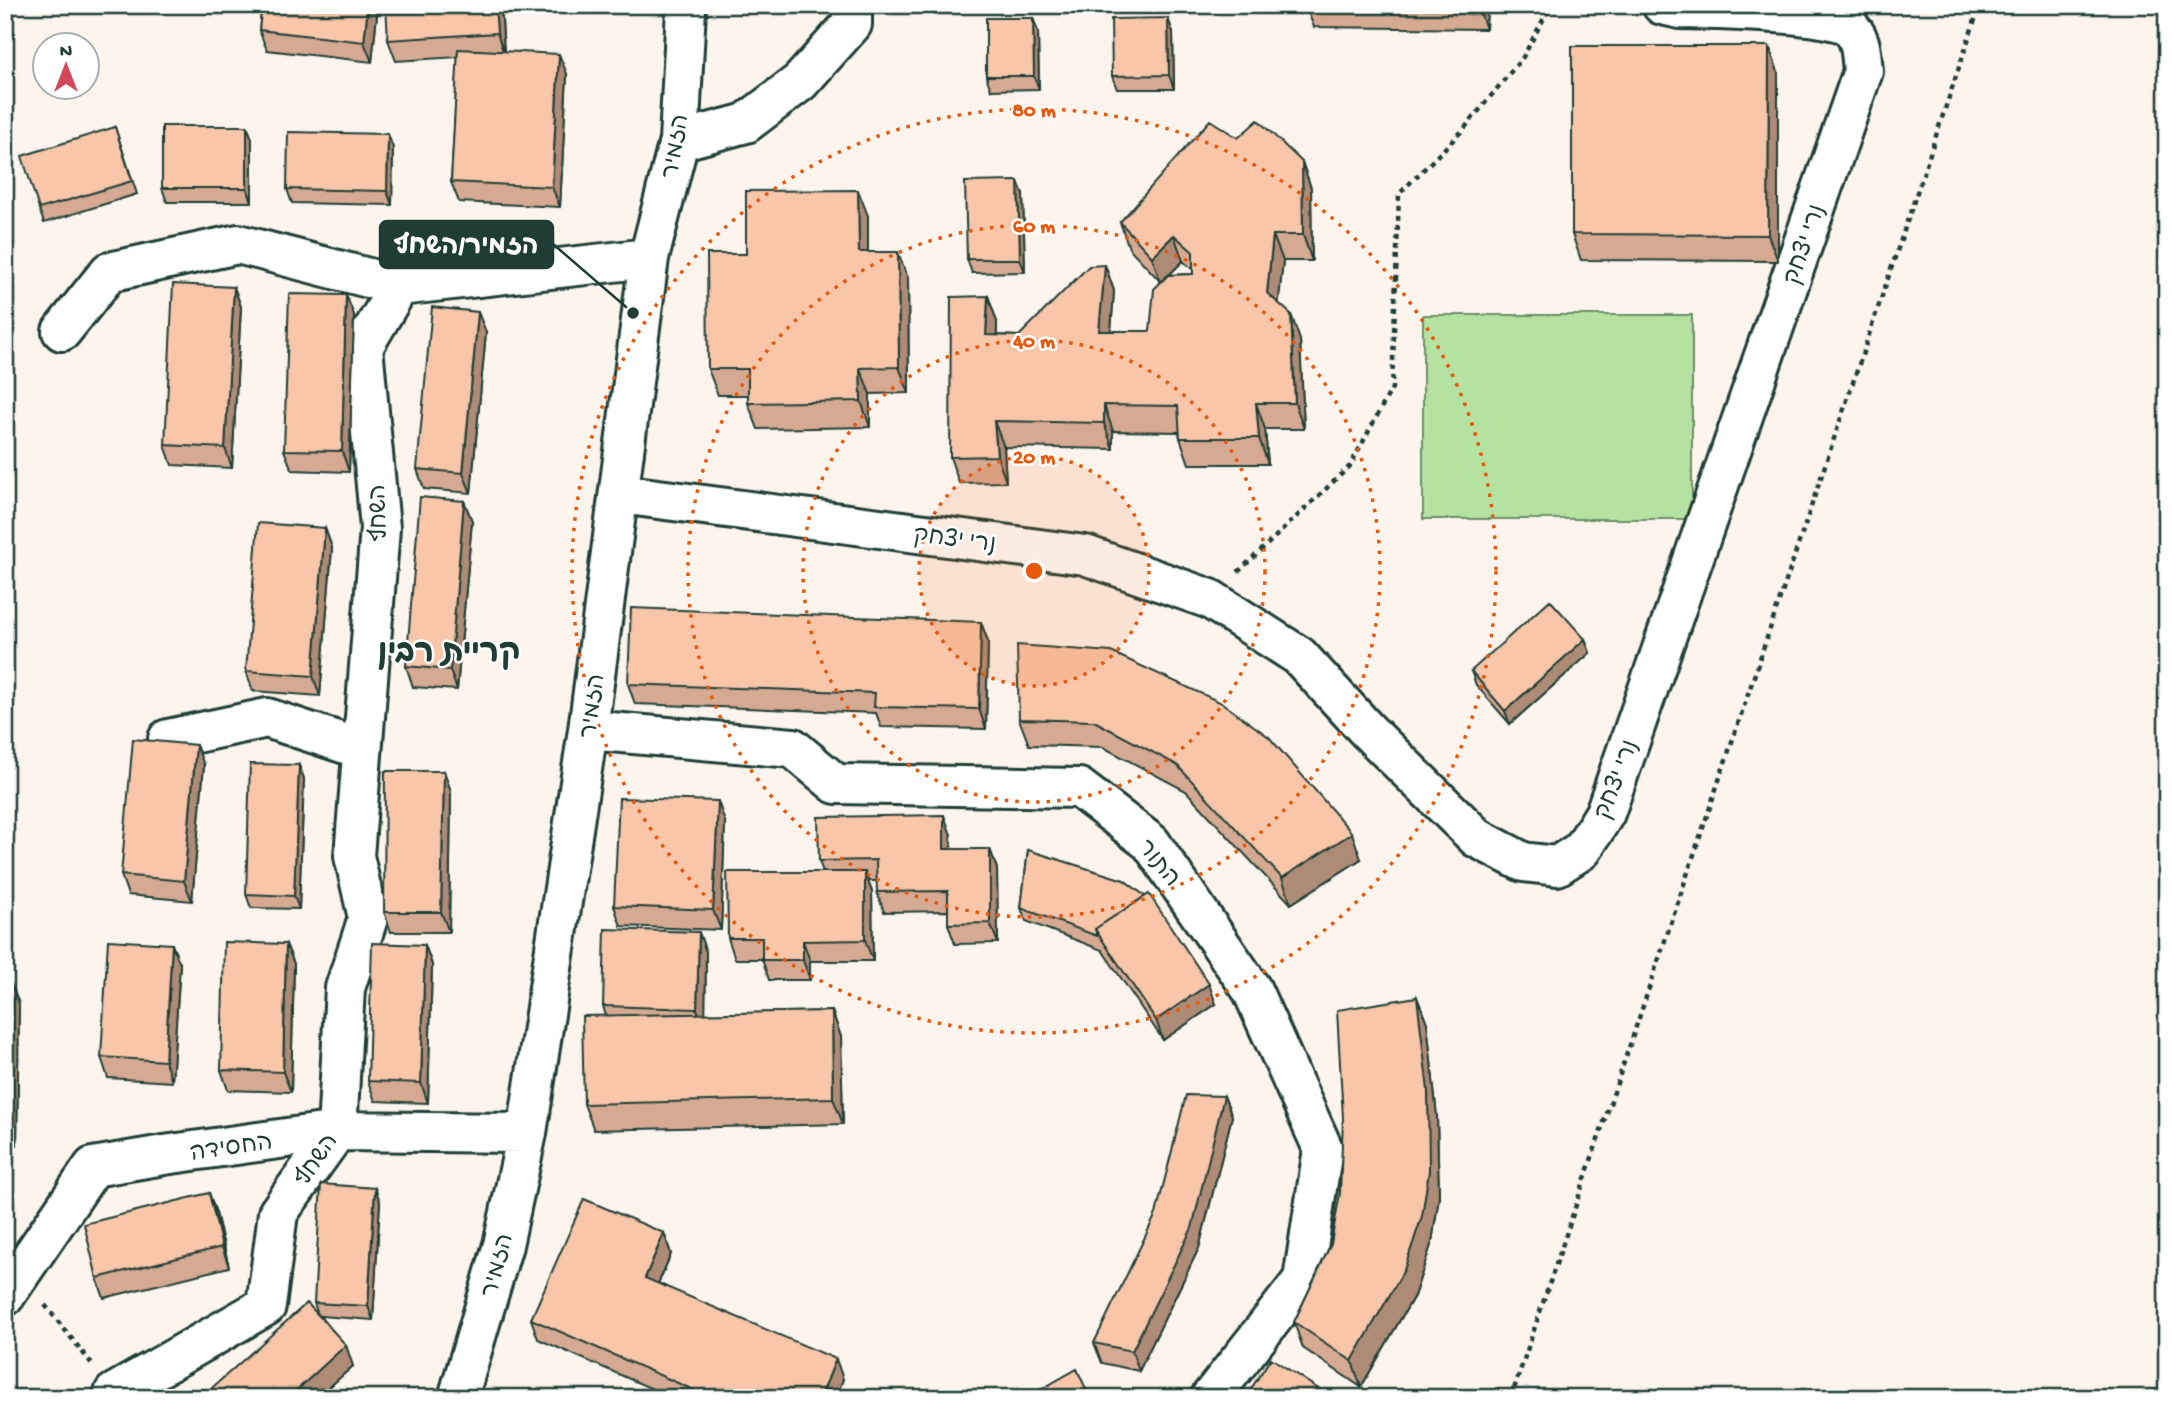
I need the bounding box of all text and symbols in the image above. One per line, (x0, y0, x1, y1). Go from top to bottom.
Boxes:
north arrow (32, 32, 102, 102)
text: N (60, 41, 72, 64)
text: 80 m (1012, 100, 1056, 125)
street label: הזמיר (658, 112, 697, 181)
street label: נרי יצחק (1779, 201, 1834, 289)
text: 60 m (1013, 216, 1055, 241)
callout: הזמיר/השחף (380, 221, 553, 268)
text: הזמיר/השחף (394, 231, 538, 264)
text: 40 m (1012, 331, 1055, 356)
text: 20 m (1013, 447, 1055, 472)
street label: השחף (364, 484, 396, 542)
street label: נרי יצחק (912, 522, 998, 561)
centre of rings (1022, 559, 1046, 583)
district label: קריית רבין (378, 636, 520, 674)
street label: הזמיר (576, 672, 613, 741)
street label: נרי יצחק (1590, 736, 1647, 824)
street label: התור (1130, 835, 1185, 894)
street label: השחף (289, 1128, 346, 1193)
street label: החסידה (188, 1129, 275, 1170)
street label: הזמיר (477, 1231, 522, 1301)

